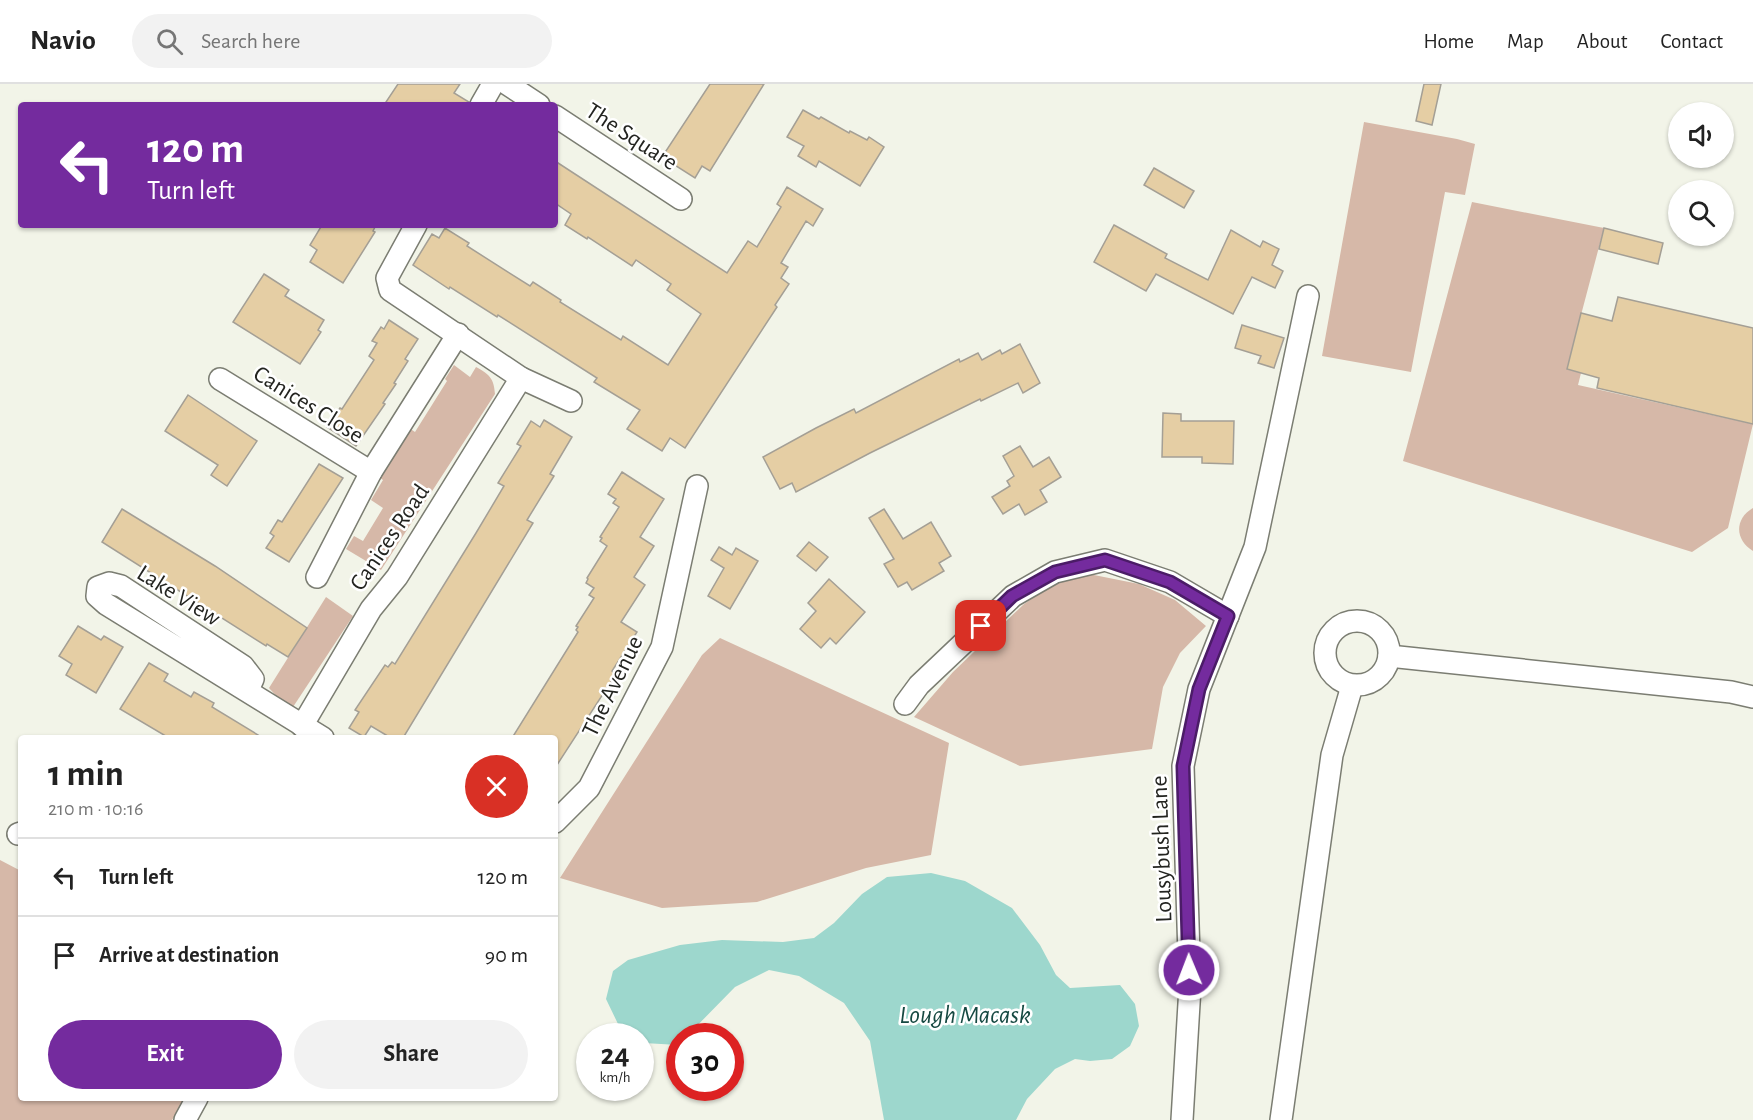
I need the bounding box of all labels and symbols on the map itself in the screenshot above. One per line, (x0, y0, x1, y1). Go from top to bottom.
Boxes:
street label: The Square (581, 98, 682, 175)
street label: Canices Close (249, 362, 368, 448)
street label: Canices Road (346, 480, 434, 595)
street label: Lake View (133, 561, 224, 631)
pin (955, 600, 1006, 651)
street label: The Avenue (578, 632, 648, 741)
street label: Lousybush Lane (1147, 775, 1177, 923)
position arrow (1157, 938, 1221, 1002)
water label: Lough Macask (899, 1002, 1031, 1028)
speed limit sign: 30 (666, 1023, 744, 1101)

